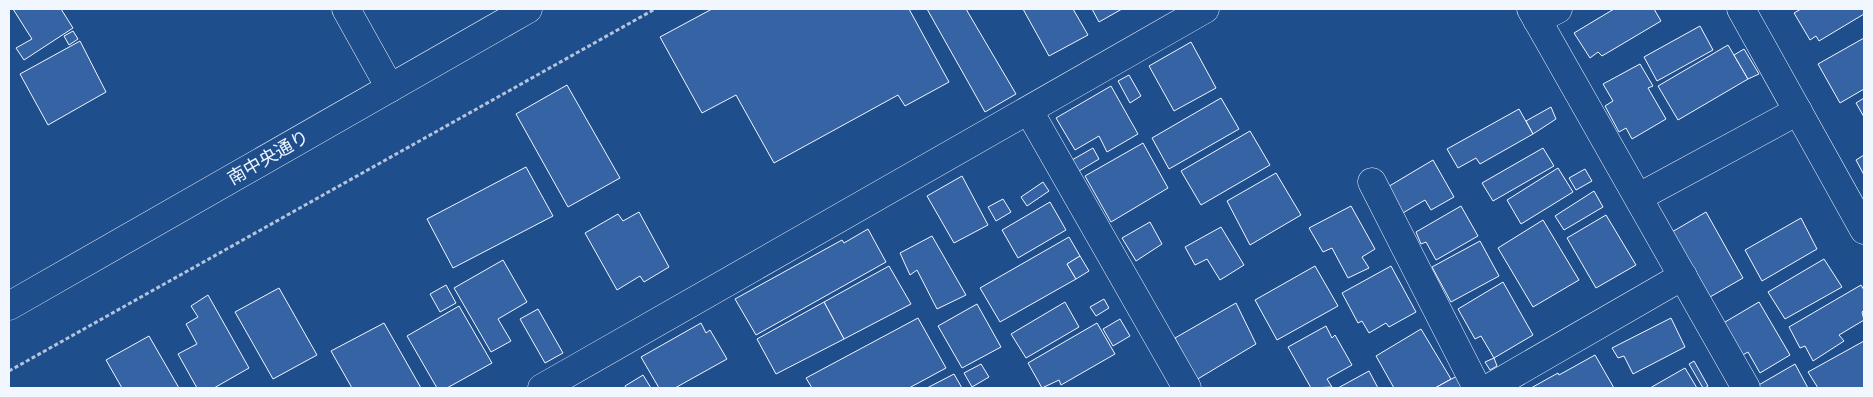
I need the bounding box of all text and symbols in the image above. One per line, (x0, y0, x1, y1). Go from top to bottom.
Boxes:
street label: 南中央通り (224, 125, 312, 189)

